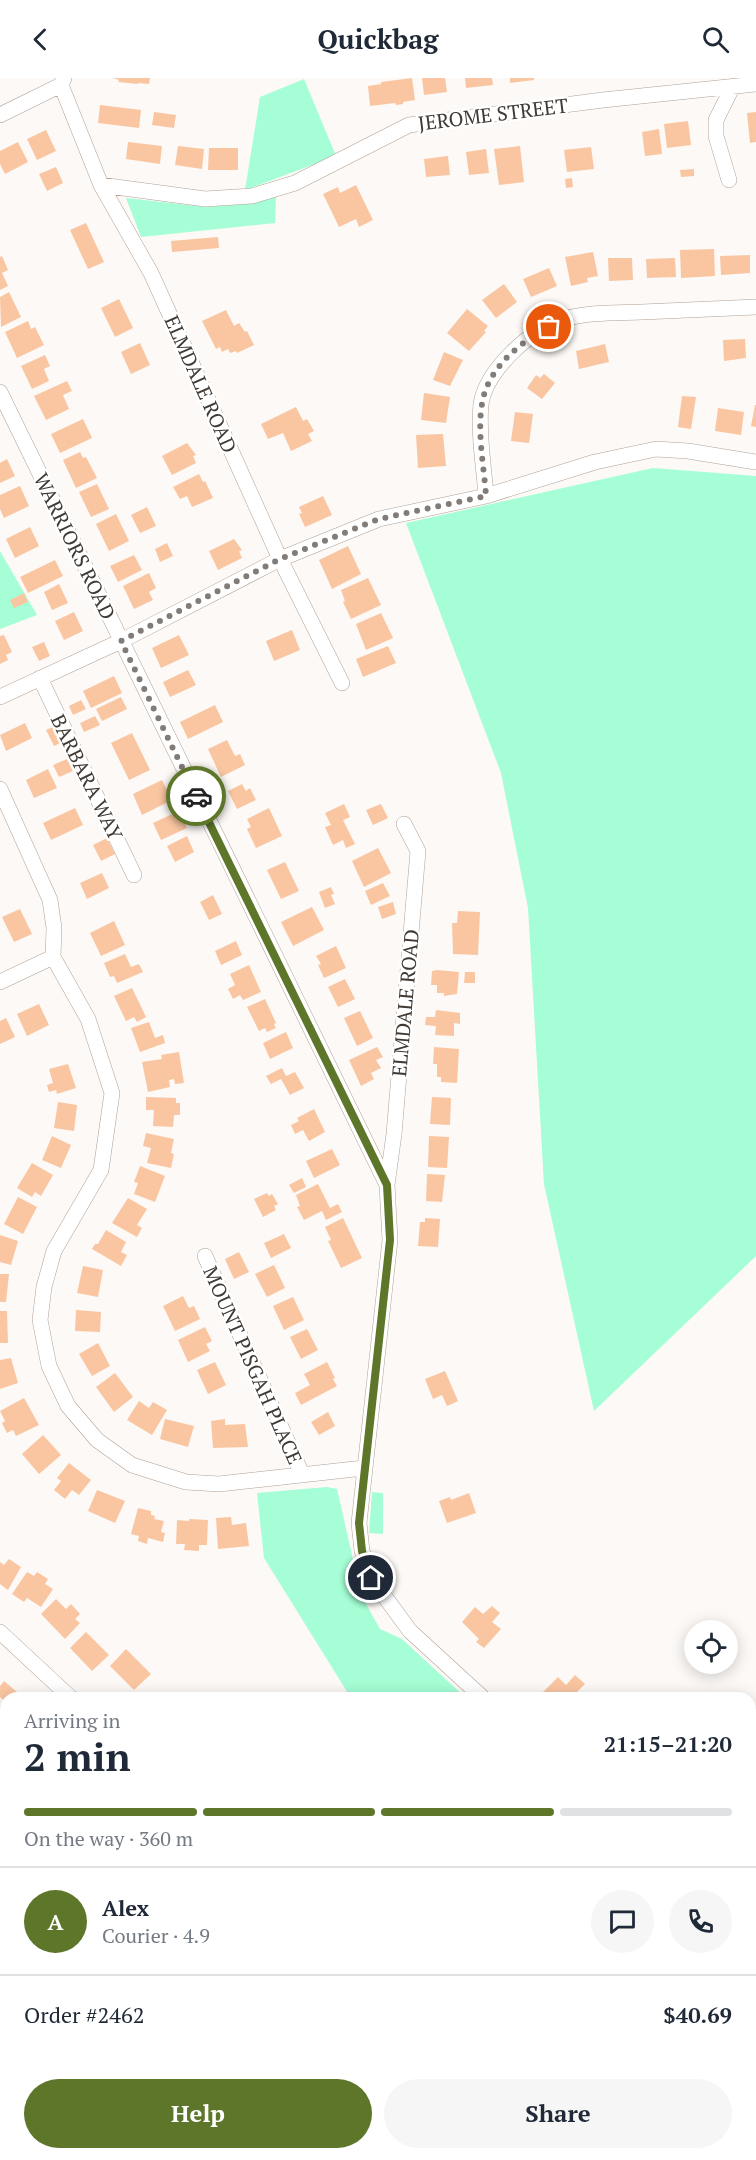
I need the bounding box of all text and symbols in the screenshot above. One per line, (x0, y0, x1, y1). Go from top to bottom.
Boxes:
text: Quickbag (317, 21, 439, 57)
icon: back (24, 23, 57, 56)
icon: search (699, 23, 732, 56)
street label: JEROME STREET (417, 91, 569, 137)
pin (523, 301, 574, 352)
icon: bag (532, 310, 565, 343)
street label: ELMDALE ROAD (159, 311, 243, 457)
street label: WARRIORS ROAD (28, 468, 122, 624)
street label: BARBARA WAY (45, 709, 129, 845)
courier (166, 766, 226, 826)
icon: car (180, 780, 213, 813)
street label: ELMDALE ROAD (385, 928, 425, 1078)
street label: MOUNT PISGAH PLACE (197, 1262, 309, 1468)
pin (345, 1552, 396, 1603)
icon: home (354, 1561, 387, 1594)
map controls (684, 1620, 738, 1674)
button: locate (684, 1620, 738, 1674)
text: Arriving in (24, 1707, 120, 1734)
text: 21:15–21:20 (604, 1729, 732, 1758)
text: 2 min (24, 1730, 131, 1782)
text: On the way · 360 m (24, 1825, 193, 1852)
button: chat (591, 1890, 654, 1953)
button: phone (669, 1890, 732, 1953)
text: Alex (102, 1893, 149, 1922)
text: A (47, 1907, 64, 1936)
text: Courier · 4.9 (102, 1922, 210, 1949)
text: Order #2462 (24, 2000, 144, 2029)
text: $40.69 (663, 2000, 732, 2029)
button: Help (24, 2079, 372, 2148)
button: Share (384, 2079, 732, 2148)

